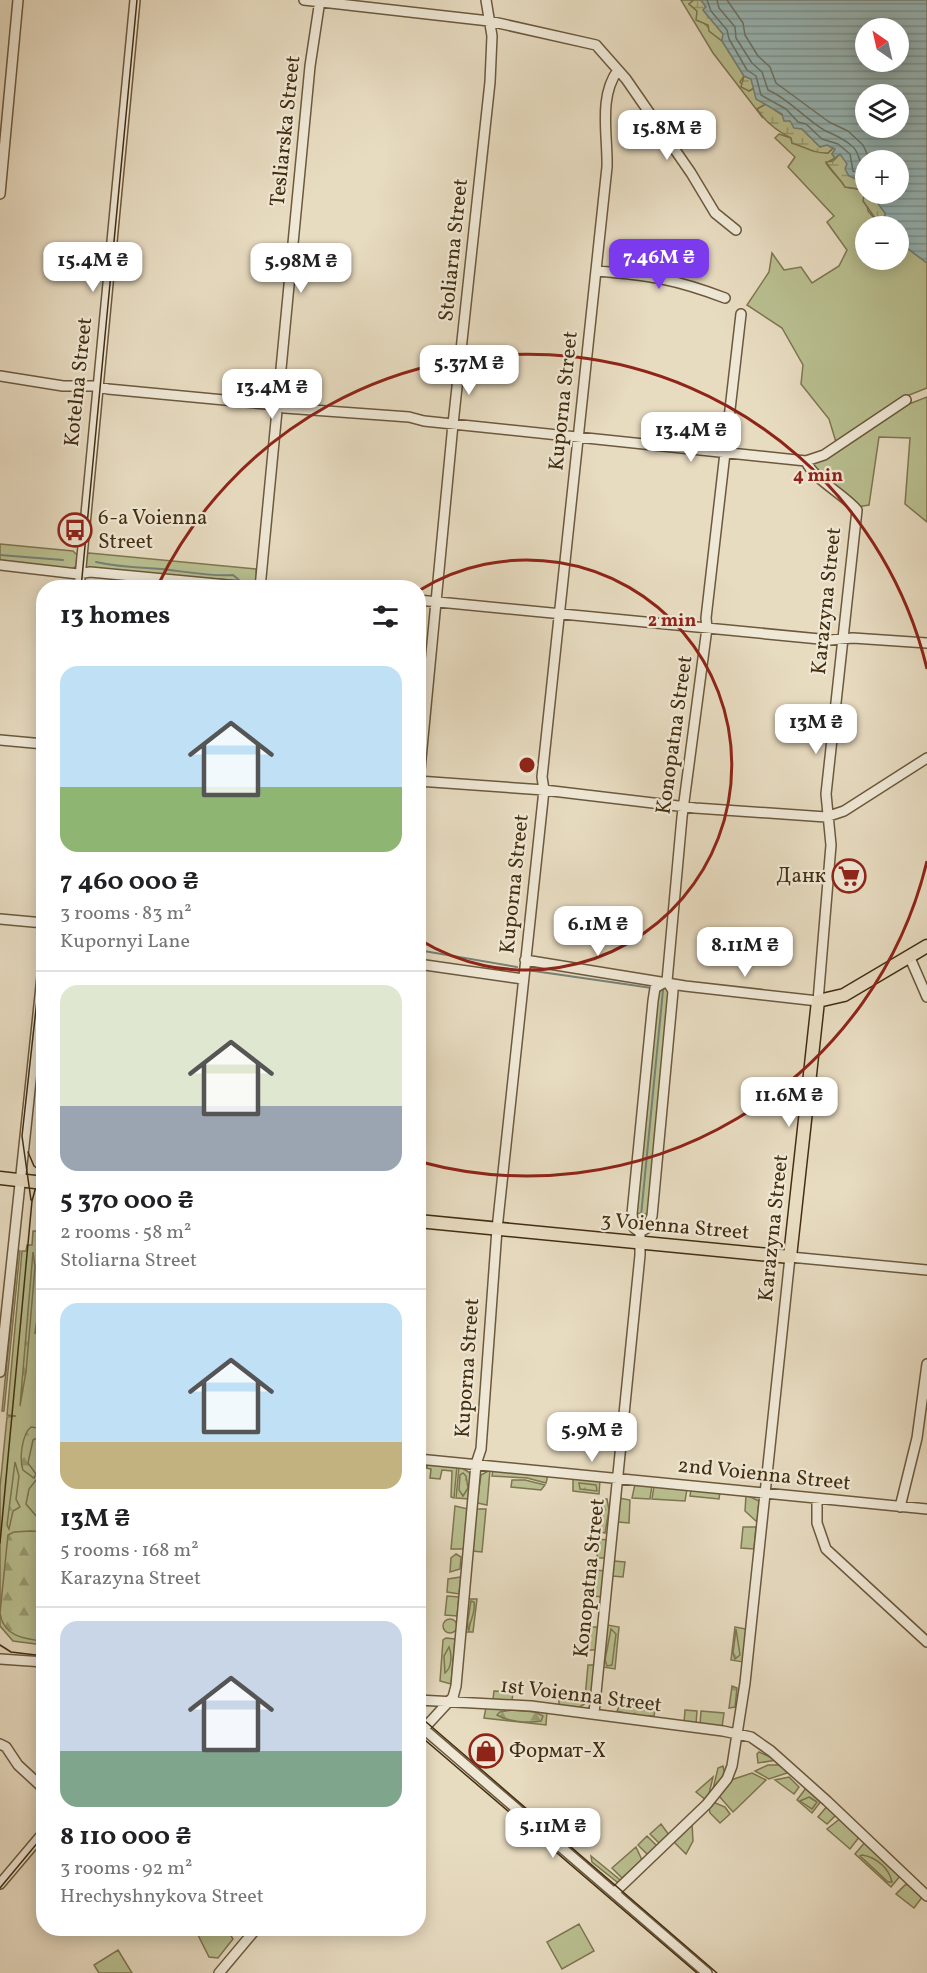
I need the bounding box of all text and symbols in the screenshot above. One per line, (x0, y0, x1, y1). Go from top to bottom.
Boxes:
north arrow (855, 18, 909, 72)
map controls (855, 18, 909, 270)
street label: Tesliarska Street (264, 54, 308, 208)
button: layers (855, 84, 909, 138)
pin: 15.8M ₴ (612, 110, 722, 161)
text: 15.8M ₴ (632, 115, 702, 143)
button: + (855, 150, 909, 204)
street label: Stoliarna Street (432, 177, 476, 323)
button: − (855, 216, 909, 270)
pin: 7.46M ₴ (604, 239, 714, 290)
pin: 15.4M ₴ (38, 242, 148, 293)
pin: 5.98M ₴ (246, 243, 356, 294)
text: 7.46M ₴ (623, 244, 695, 272)
text: 15.4M ₴ (57, 247, 129, 275)
text: 5.98M ₴ (264, 248, 338, 276)
street label: Kotelna Street (58, 316, 100, 448)
street label: Kuporna Street (542, 330, 586, 472)
pin: 5.37M ₴ (414, 345, 524, 396)
text: 5.37M ₴ (434, 350, 504, 378)
pin: 13.4M ₴ (217, 369, 327, 420)
text: 13.4M ₴ (236, 374, 308, 402)
pin: 13.4M ₴ (636, 412, 746, 463)
text: 13.4M ₴ (655, 417, 727, 445)
text: 4 min (793, 464, 843, 489)
place label: 6-a Voienna Street (98, 504, 207, 557)
bus stop icon: 6-a Voienna Street (57, 512, 93, 548)
street label: Karazyna Street (805, 526, 849, 676)
text: 13 homes (60, 598, 170, 634)
icon: filters (369, 600, 402, 633)
text: 2 min (648, 609, 696, 634)
street label: Konopatna Street (650, 654, 700, 816)
pin: 13M ₴ (774, 704, 858, 755)
icon: home (177, 705, 285, 813)
text: 13M ₴ (789, 709, 843, 737)
centre of rings (517, 755, 537, 775)
street label: Kuporna Street (493, 813, 537, 955)
supermarket icon: Данк (831, 858, 867, 894)
place label: Данк (776, 862, 826, 891)
text: 7 460 000 ₴ (60, 864, 199, 900)
text: 3 rooms · 83 m² (60, 900, 192, 928)
pin: 6.1M ₴ (549, 906, 647, 957)
text: 6.1M ₴ (568, 911, 628, 939)
pin: 8.11M ₴ (690, 927, 800, 978)
text: Kupornyi Lane (60, 928, 190, 956)
text: 8.11M ₴ (711, 932, 779, 960)
icon: home (177, 1024, 285, 1132)
pin: 11.6M ₴ (734, 1077, 844, 1128)
text: 11.6M ₴ (755, 1082, 823, 1110)
street label: Karazyna Street (752, 1153, 796, 1303)
text: 5 370 000 ₴ (60, 1183, 194, 1219)
street label: 3 Voienna Street (600, 1206, 750, 1248)
text: 2 rooms · 58 m² (60, 1219, 191, 1247)
text: Stoliarna Street (60, 1247, 197, 1275)
street label: Kuporna Street (449, 1297, 487, 1439)
icon: home (177, 1342, 285, 1450)
pin: 5.9M ₴ (543, 1412, 641, 1463)
text: 5.9M ₴ (561, 1417, 623, 1445)
street label: 2nd Voienna Street (676, 1451, 852, 1499)
street label: Konopatna Street (567, 1497, 613, 1659)
text: 13M ₴ (60, 1501, 130, 1537)
text: 5 rooms · 168 m² (60, 1537, 199, 1565)
text: Karazyna Street (60, 1565, 201, 1593)
icon: home (177, 1660, 285, 1768)
street label: 1st Voienna Street (498, 1672, 664, 1720)
shop icon: Формат-X (468, 1733, 504, 1769)
place label: Формат-X (509, 1737, 606, 1766)
pin: 5.11M ₴ (498, 1808, 608, 1859)
text: 5.11M ₴ (519, 1813, 587, 1841)
text: 8 110 000 ₴ (60, 1819, 192, 1855)
text: 3 rooms · 92 m² (60, 1855, 192, 1883)
text: Hrechyshnykova Street (60, 1883, 264, 1911)

